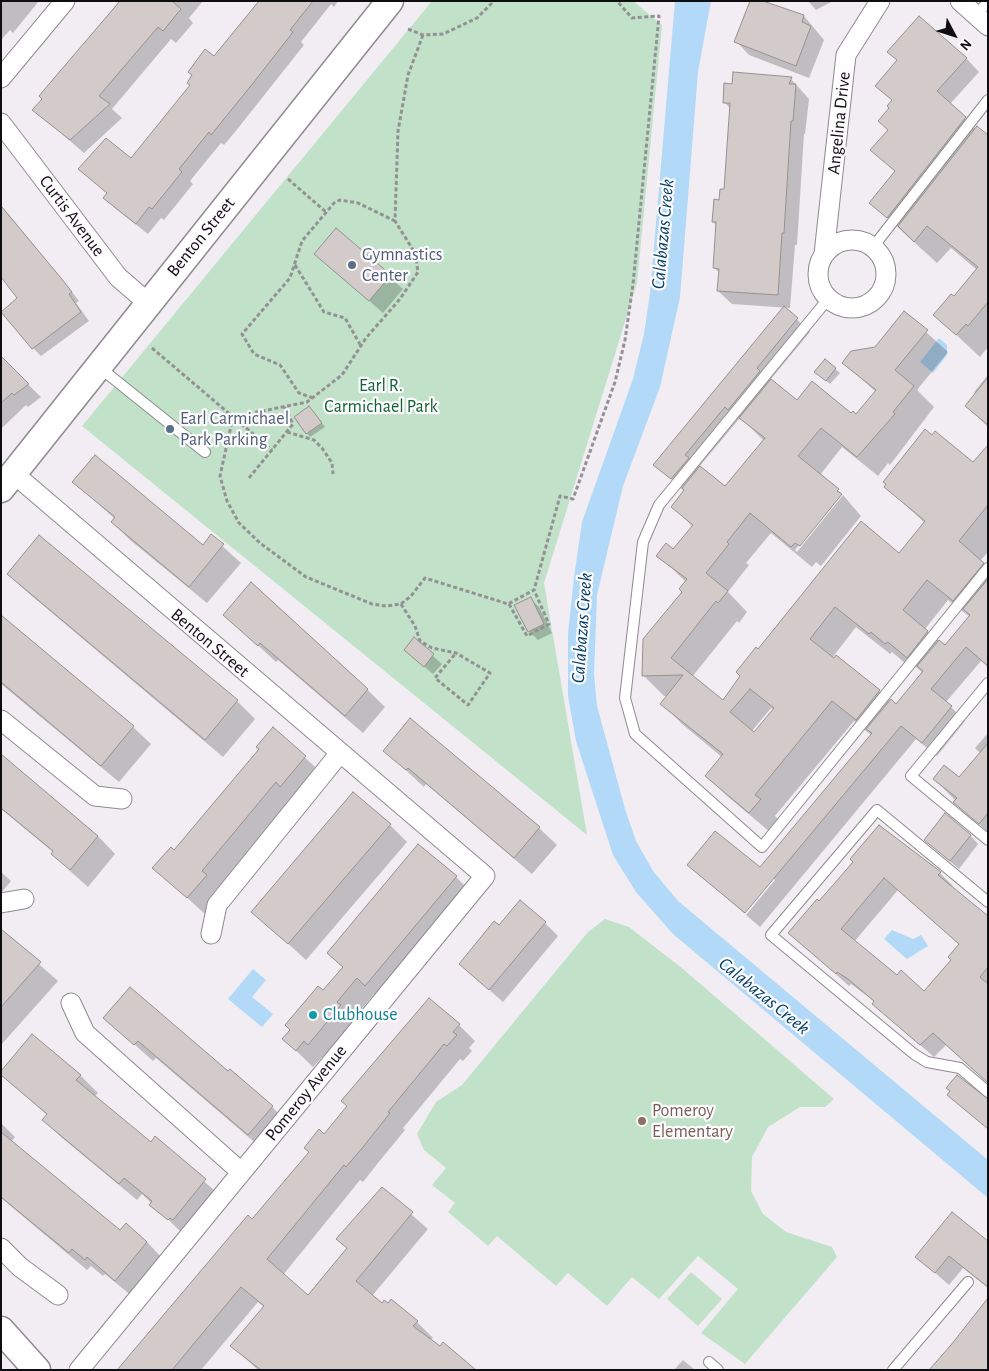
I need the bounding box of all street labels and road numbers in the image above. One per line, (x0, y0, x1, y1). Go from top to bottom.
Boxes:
street label: Angelina Drive (823, 70, 855, 176)
street label: Curtis Avenue (34, 171, 110, 261)
street label: Benton Street (162, 193, 240, 281)
street label: Benton Street (166, 604, 254, 682)
street label: Pomeroy Avenue (261, 1041, 351, 1145)

